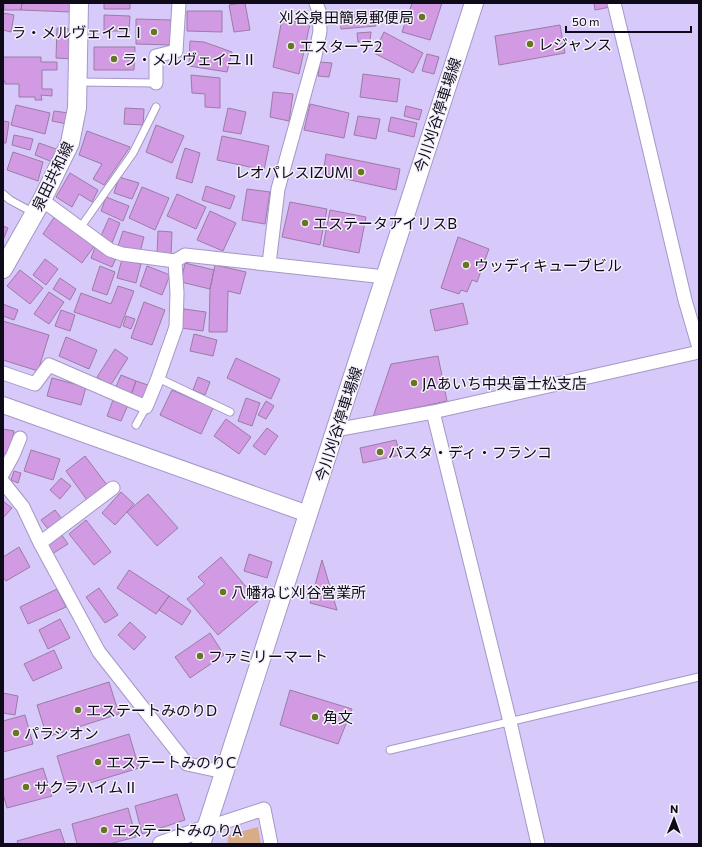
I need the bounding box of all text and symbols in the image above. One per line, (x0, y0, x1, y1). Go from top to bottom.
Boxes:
place label: 刈谷泉田簡易郵便局 (279, 8, 414, 26)
scale bar (566, 8, 691, 34)
marker: 刈谷泉田簡易郵便局 (417, 12, 427, 22)
text: 50 m (572, 14, 600, 28)
place label: ラ・メルヴェイユⅠ (11, 23, 146, 41)
marker: ラ・メルヴェイユⅠ (149, 27, 159, 37)
place label: レジャンス (538, 35, 612, 53)
place label: エスターテ2 (299, 37, 382, 55)
marker: レジャンス (525, 39, 535, 49)
marker: エスターテ2 (286, 41, 296, 51)
place label: ラ・メルヴェイユⅡ (122, 50, 257, 68)
marker: ラ・メルヴェイユⅡ (109, 54, 119, 64)
street label: 今川刈谷停車場線 (410, 55, 464, 175)
street label: 泉田共和線 (27, 138, 77, 214)
place label: レオパレスIZUMI (234, 163, 353, 181)
marker: レオパレスIZUMI (356, 167, 366, 177)
place label: エステータアイリスB (313, 214, 457, 232)
marker: エステータアイリスB (300, 218, 310, 228)
place label: ウッディキューブビル (474, 256, 622, 274)
marker: ウッディキューブビル (461, 260, 471, 270)
street label: 今川刈谷停車場線 (311, 364, 365, 484)
place label: JAあいち中央富士松支店 (422, 374, 587, 392)
marker: JAあいち中央富士松支店 (409, 378, 419, 388)
place label: パスタ・ディ・フランコ (388, 443, 552, 461)
marker: パスタ・ディ・フランコ (375, 447, 385, 457)
place label: 八幡ねじ刈谷営業所 (231, 583, 366, 601)
marker: 八幡ねじ刈谷営業所 (218, 587, 228, 597)
place label: ファミリーマート (208, 647, 328, 665)
marker: ファミリーマート (195, 651, 205, 661)
place label: エステートみのりD (86, 701, 217, 719)
marker: エステートみのりD (73, 705, 83, 715)
place label: 角文 (323, 708, 353, 726)
marker: 角文 (310, 712, 320, 722)
place label: パラシオン (24, 724, 99, 742)
marker: パラシオン (11, 728, 21, 738)
place label: エステートみのりC (106, 753, 236, 771)
marker: エステートみのりC (93, 757, 103, 767)
place label: サクラハイムⅡ (34, 778, 138, 796)
marker: サクラハイムⅡ (21, 782, 31, 792)
north arrow (654, 799, 694, 839)
text: N (670, 802, 678, 815)
place label: エステートみのりA (112, 821, 242, 839)
marker: エステートみのりA (99, 825, 109, 835)

